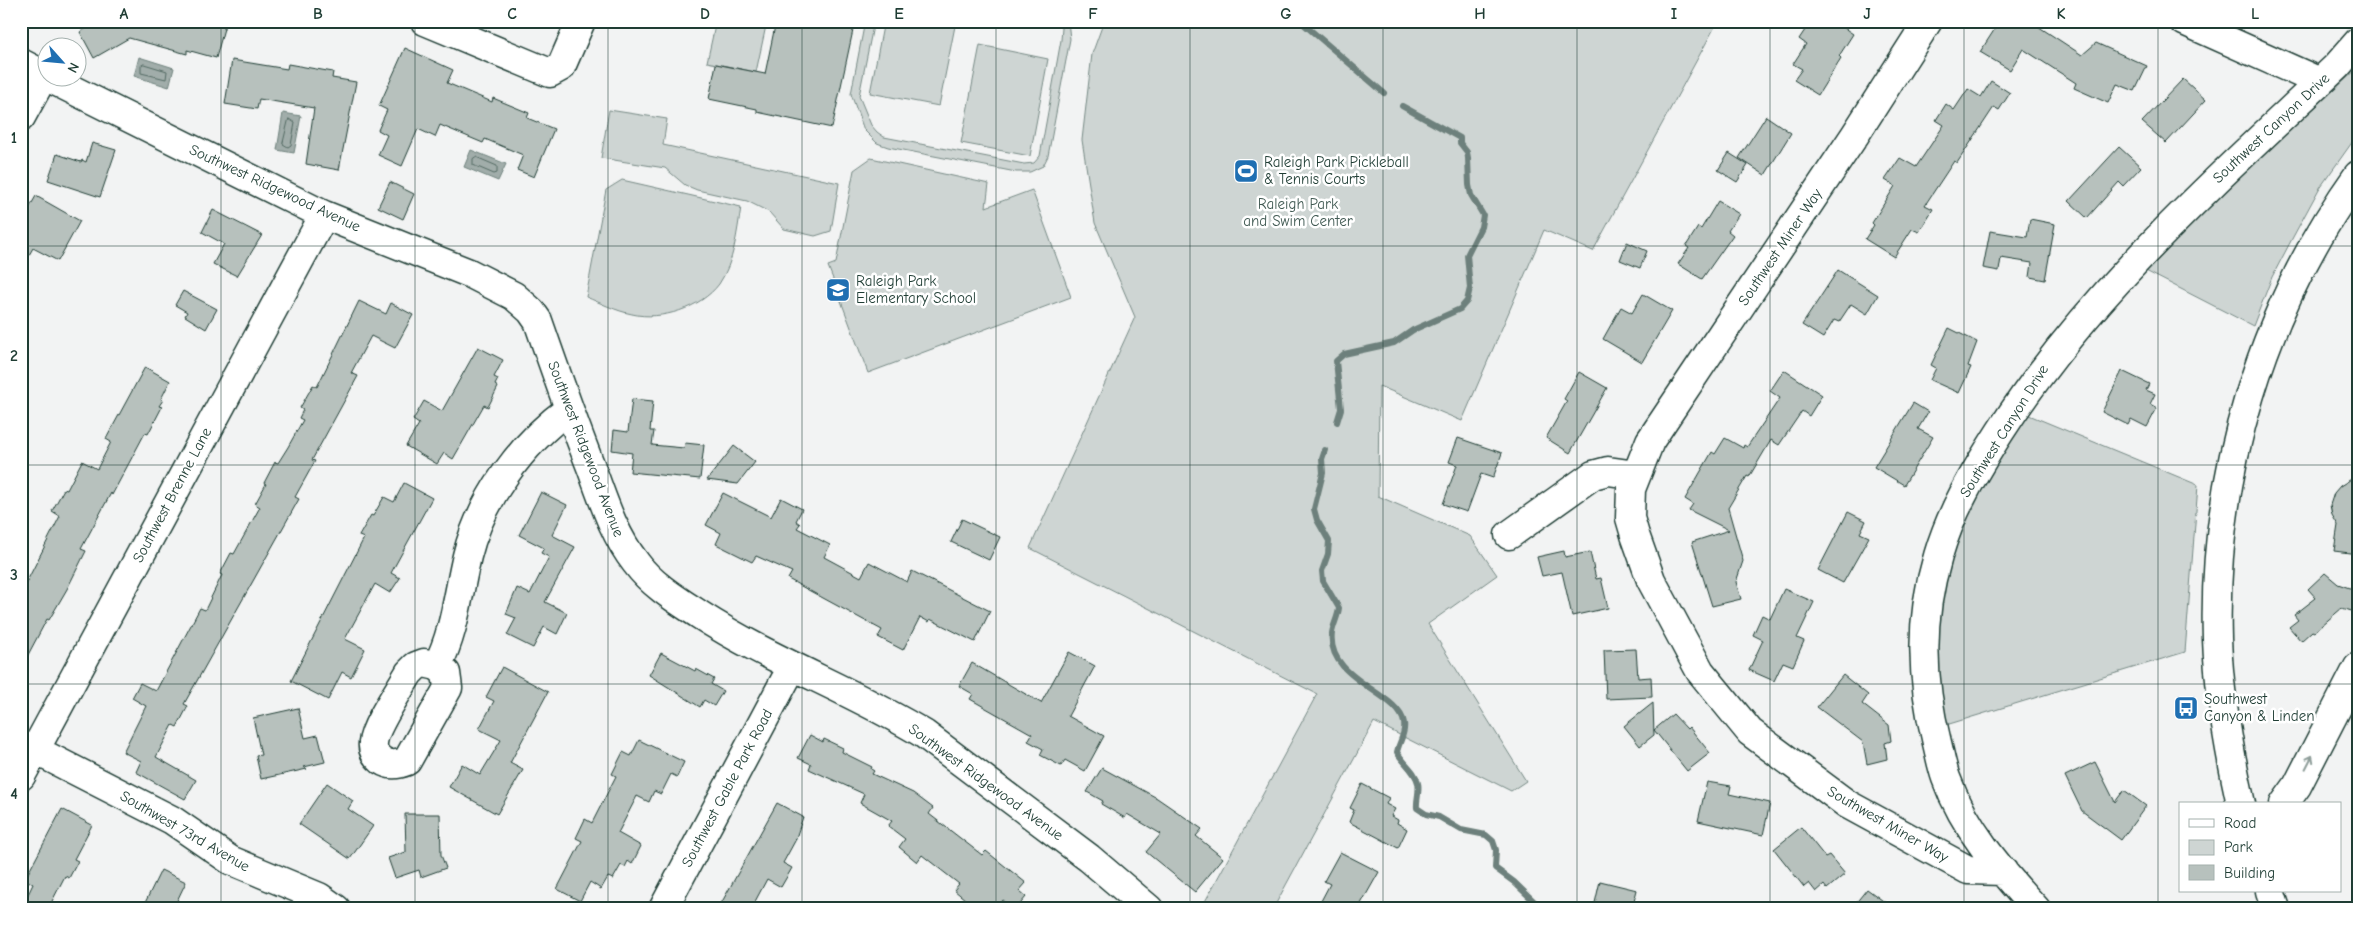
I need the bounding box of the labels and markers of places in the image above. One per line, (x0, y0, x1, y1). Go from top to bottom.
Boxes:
place label: Raleigh Park Pickleball & Tennis Courts (1264, 153, 1409, 188)
sports icon: Raleigh Park Pickleball & Tennis Courts (1233, 158, 1259, 184)
place label: Raleigh Park Elementary School (856, 272, 976, 307)
school or university icon: Raleigh Park Elementary School (825, 277, 851, 303)
place label: Southwest Canyon & Linden (2204, 690, 2315, 725)
bus stop icon: Southwest Canyon & Linden (2173, 695, 2199, 721)

